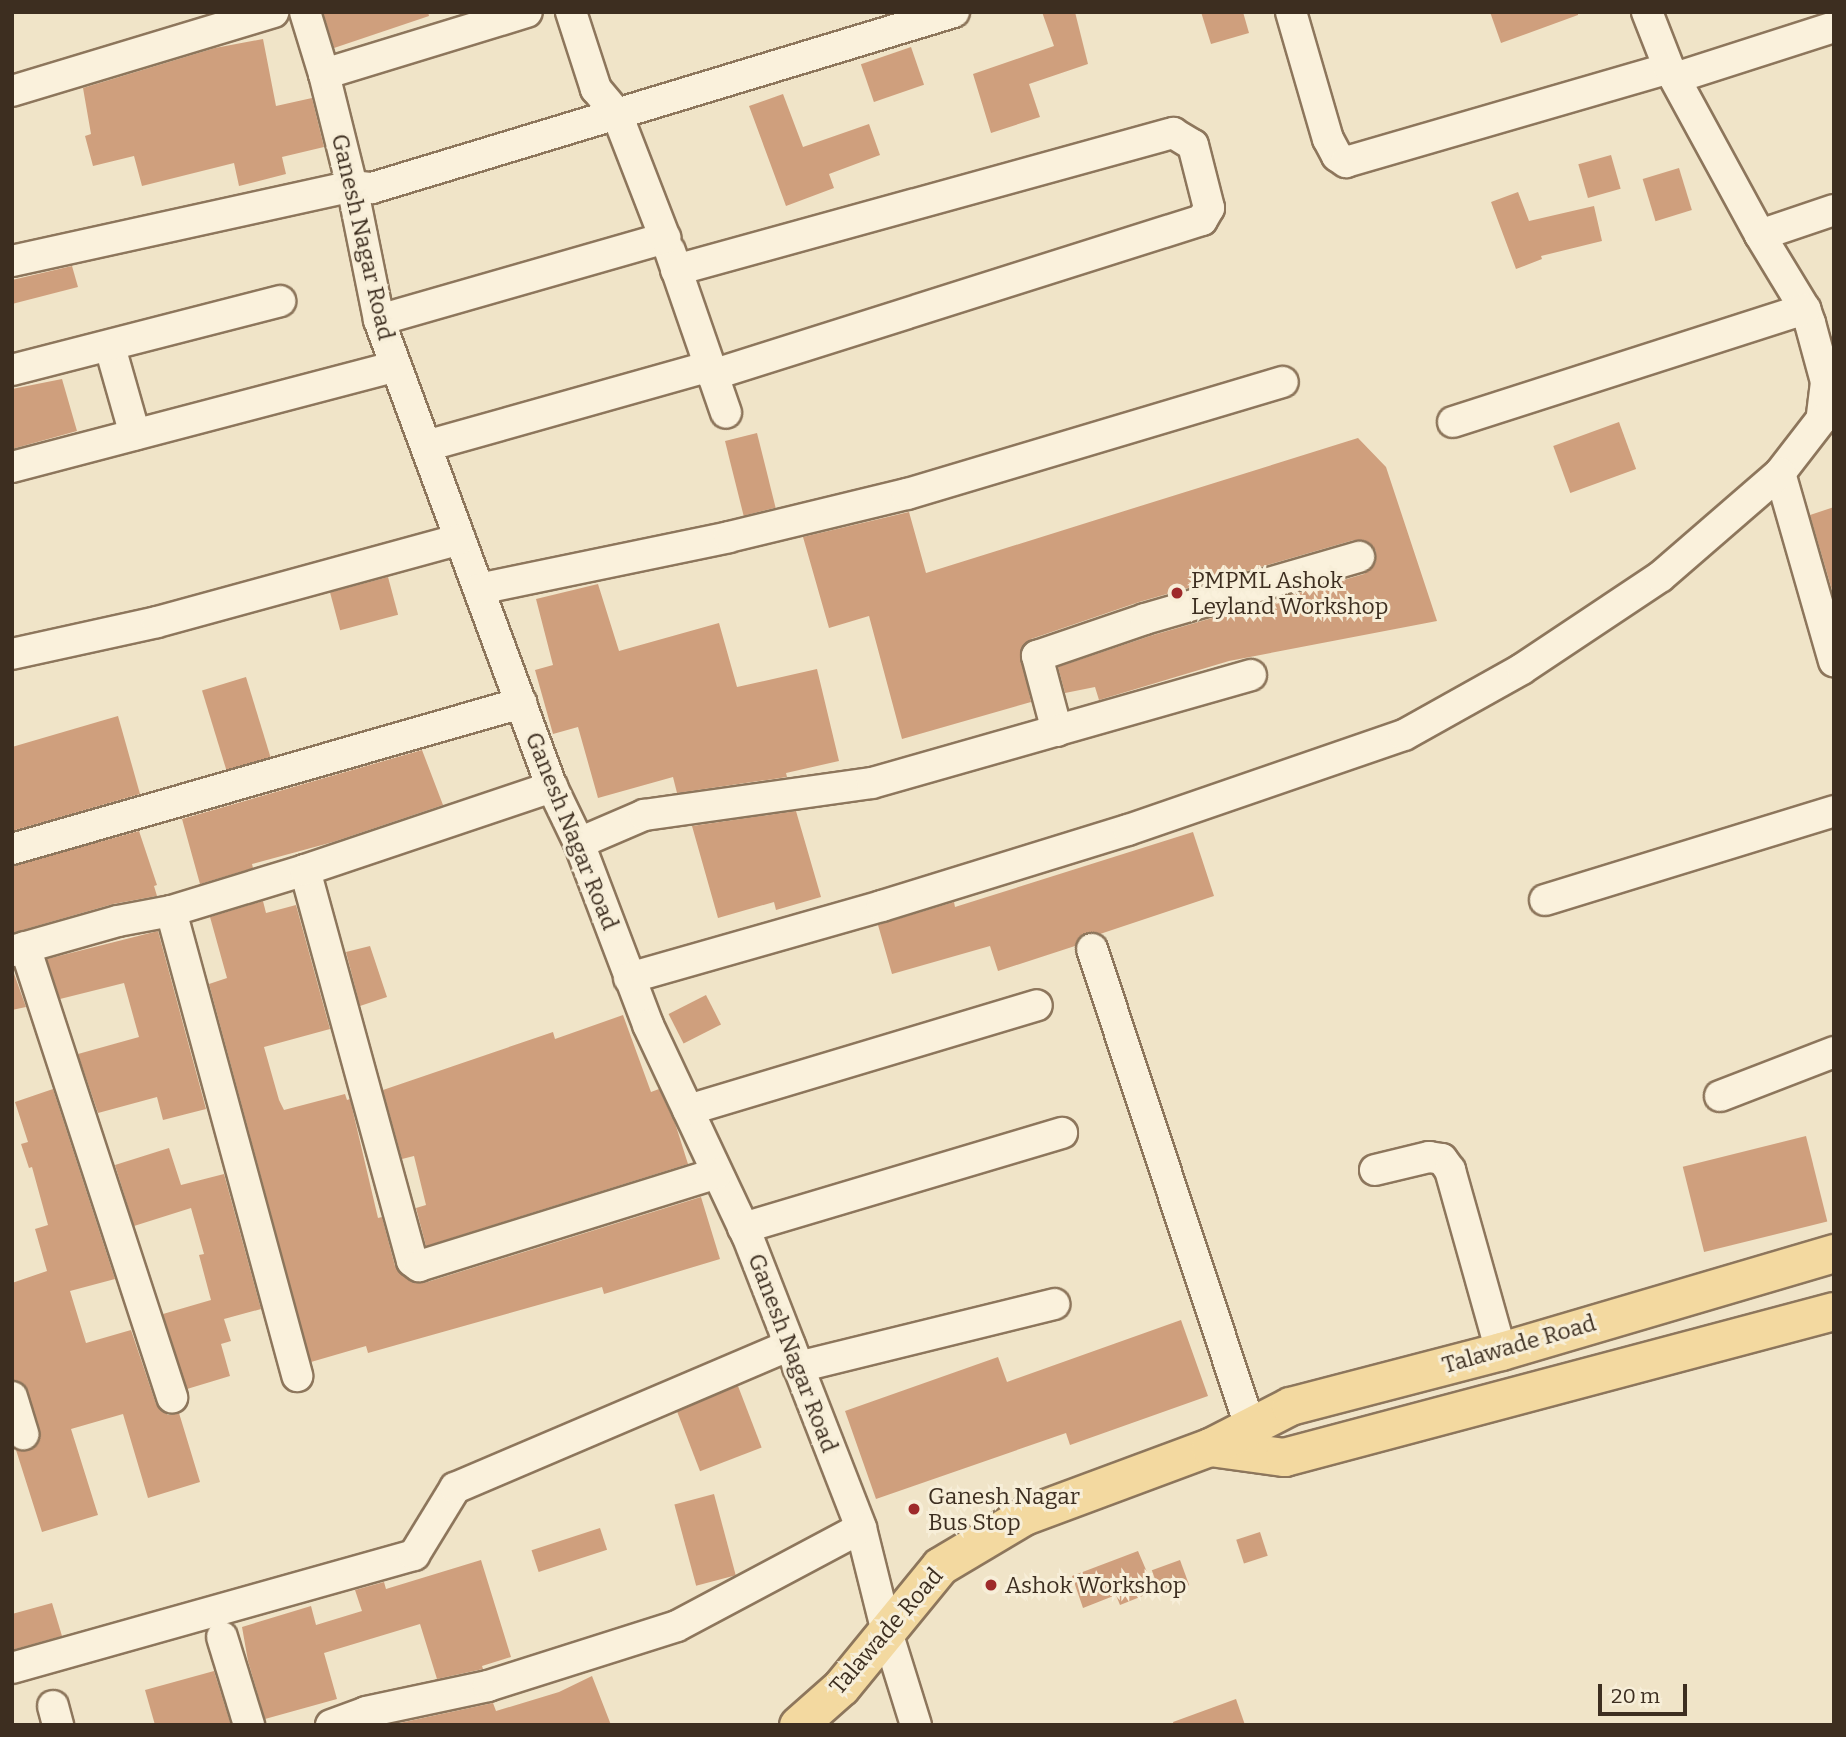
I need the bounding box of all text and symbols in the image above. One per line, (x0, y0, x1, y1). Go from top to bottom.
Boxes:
street label: Ganesh Nagar Road (326, 131, 400, 343)
place label: PMPML Ashok Leyland Workshop (1191, 566, 1389, 620)
marker: PMPML Ashok Leyland Workshop (1169, 585, 1185, 601)
street label: Ganesh Nagar Road (520, 728, 624, 934)
street label: Ganesh Nagar Road (742, 1250, 844, 1456)
street label: Talawade Road (1439, 1309, 1599, 1379)
place label: Ganesh Nagar Bus Stop (928, 1482, 1080, 1536)
marker: Ganesh Nagar Bus Stop (906, 1501, 922, 1517)
street label: Talawade Road (824, 1562, 948, 1700)
place label: Ashok Workshop (1005, 1571, 1187, 1599)
marker: Ashok Workshop (983, 1577, 999, 1593)
scale bar (1601, 1670, 1690, 1714)
text: 20 m (1611, 1683, 1660, 1709)

